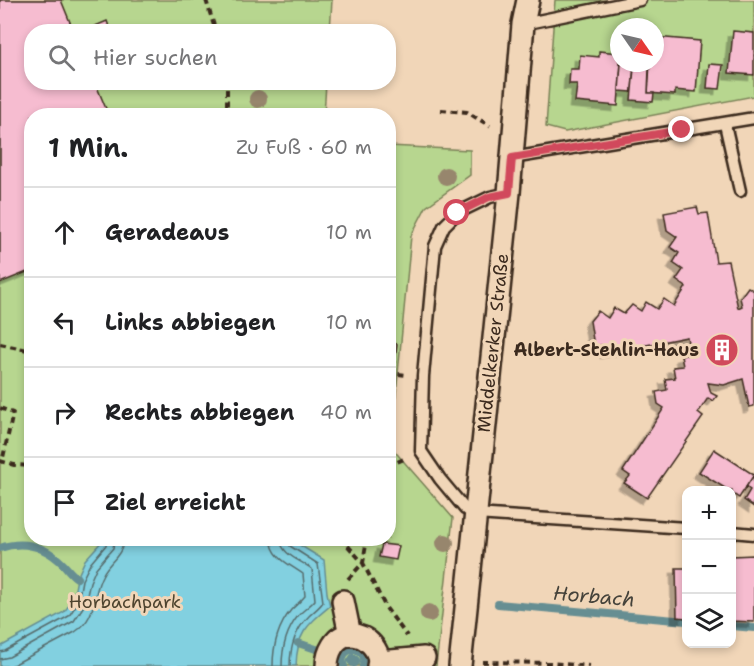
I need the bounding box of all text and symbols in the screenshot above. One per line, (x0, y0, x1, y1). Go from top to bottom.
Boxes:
north arrow (610, 18, 664, 72)
search box (24, 24, 396, 90)
icon: search (45, 41, 78, 74)
text: Hier suchen (93, 43, 218, 72)
route end (668, 116, 694, 142)
text: 1 Min. (48, 130, 128, 165)
text: Zu Fuß · 60 m (236, 134, 372, 160)
route start (443, 199, 469, 225)
icon: ahead (48, 216, 81, 249)
text: Geradeaus (105, 218, 229, 247)
text: 10 m (326, 219, 372, 245)
street label: Middelkerker Straße (472, 252, 514, 434)
icon: left (48, 306, 81, 339)
text: Links abbiegen (105, 308, 276, 337)
text: 10 m (326, 309, 372, 335)
building icon: Albert-Stehlin-Haus (704, 332, 740, 368)
place label: Albert-Stehlin-Haus (514, 338, 699, 362)
icon: right (48, 396, 81, 429)
text: Rechts abbiegen (105, 398, 294, 427)
text: 40 m (320, 399, 372, 425)
icon: arrive (48, 486, 81, 519)
map controls (682, 486, 736, 648)
button: + (682, 486, 736, 540)
text: Ziel erreicht (105, 488, 246, 517)
button: − (682, 540, 736, 594)
water label: Horbach (552, 579, 636, 613)
park label: Horbachpark (69, 590, 181, 614)
button: layers (682, 594, 736, 648)

